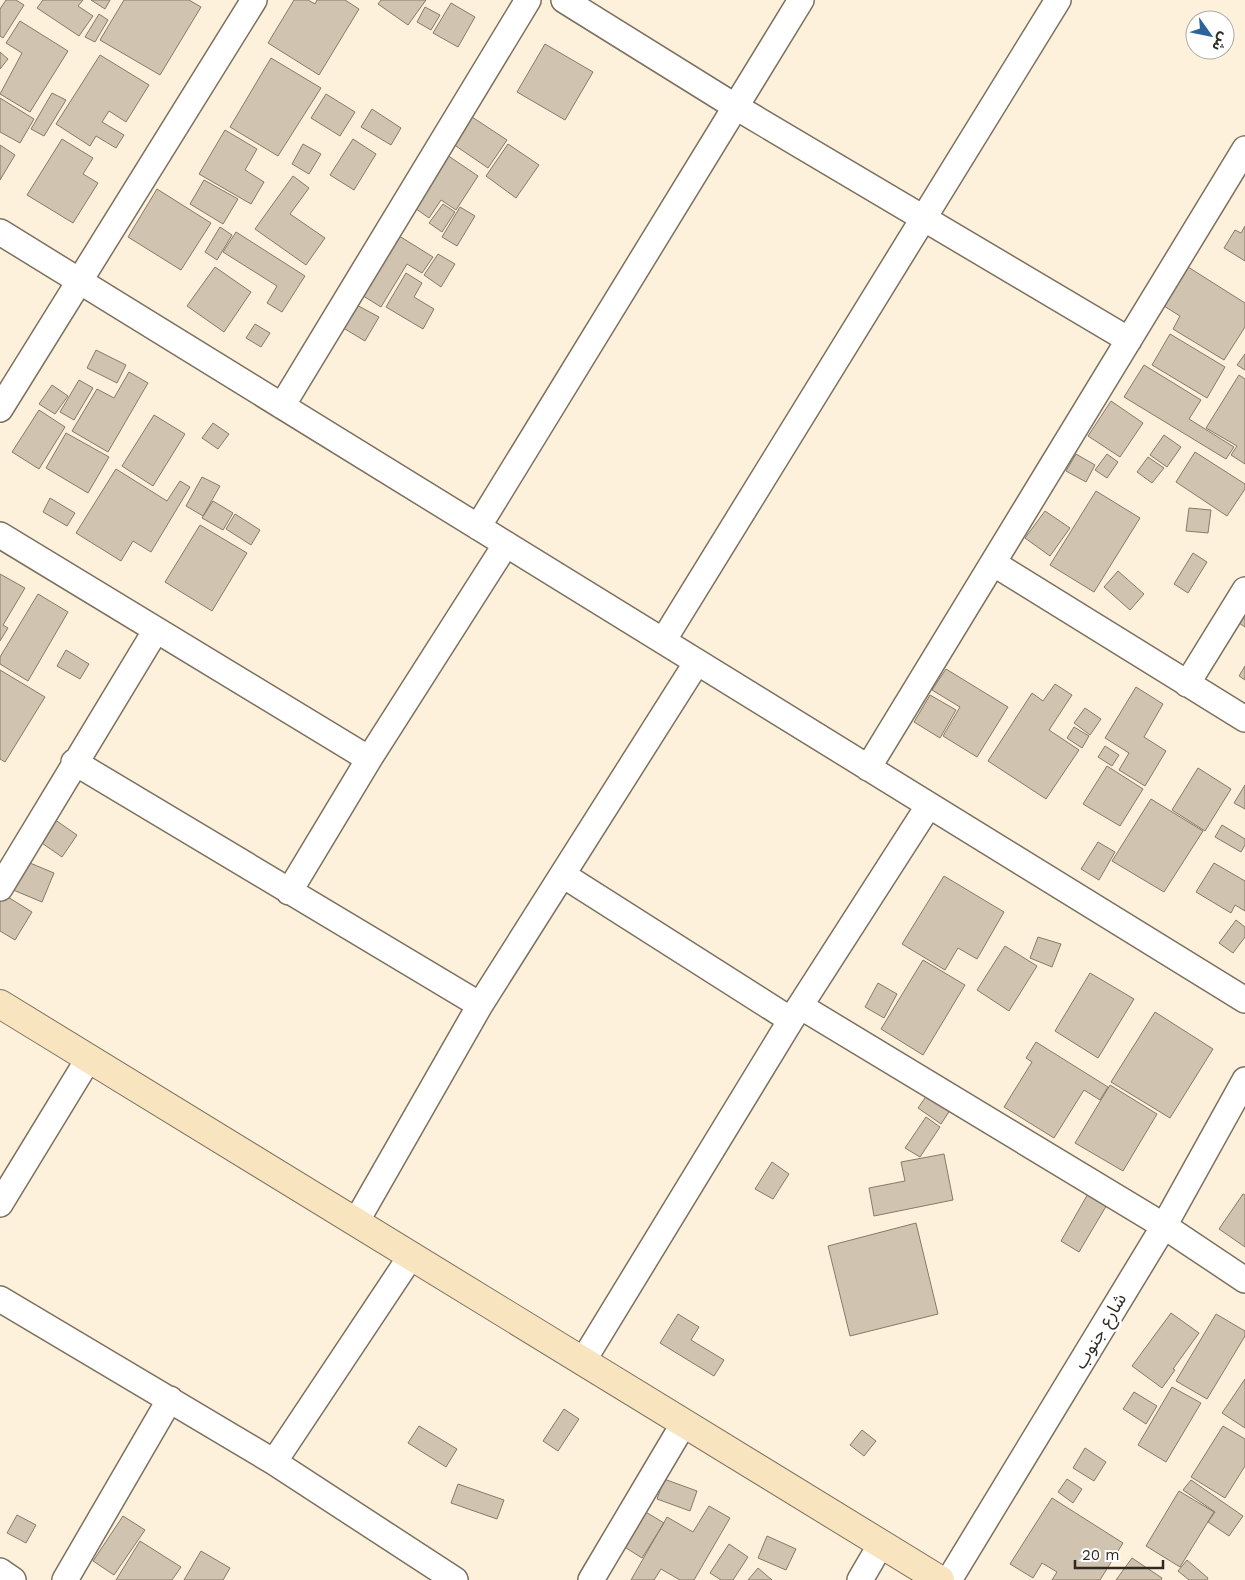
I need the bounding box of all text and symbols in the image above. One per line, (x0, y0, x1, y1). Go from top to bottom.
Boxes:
north arrow (1185, 10, 1235, 60)
text: ش (1209, 30, 1233, 54)
street label: شارع جنوب (1069, 1289, 1134, 1374)
scale bar (1075, 1538, 1162, 1570)
text: 20 m (1082, 1546, 1120, 1564)

